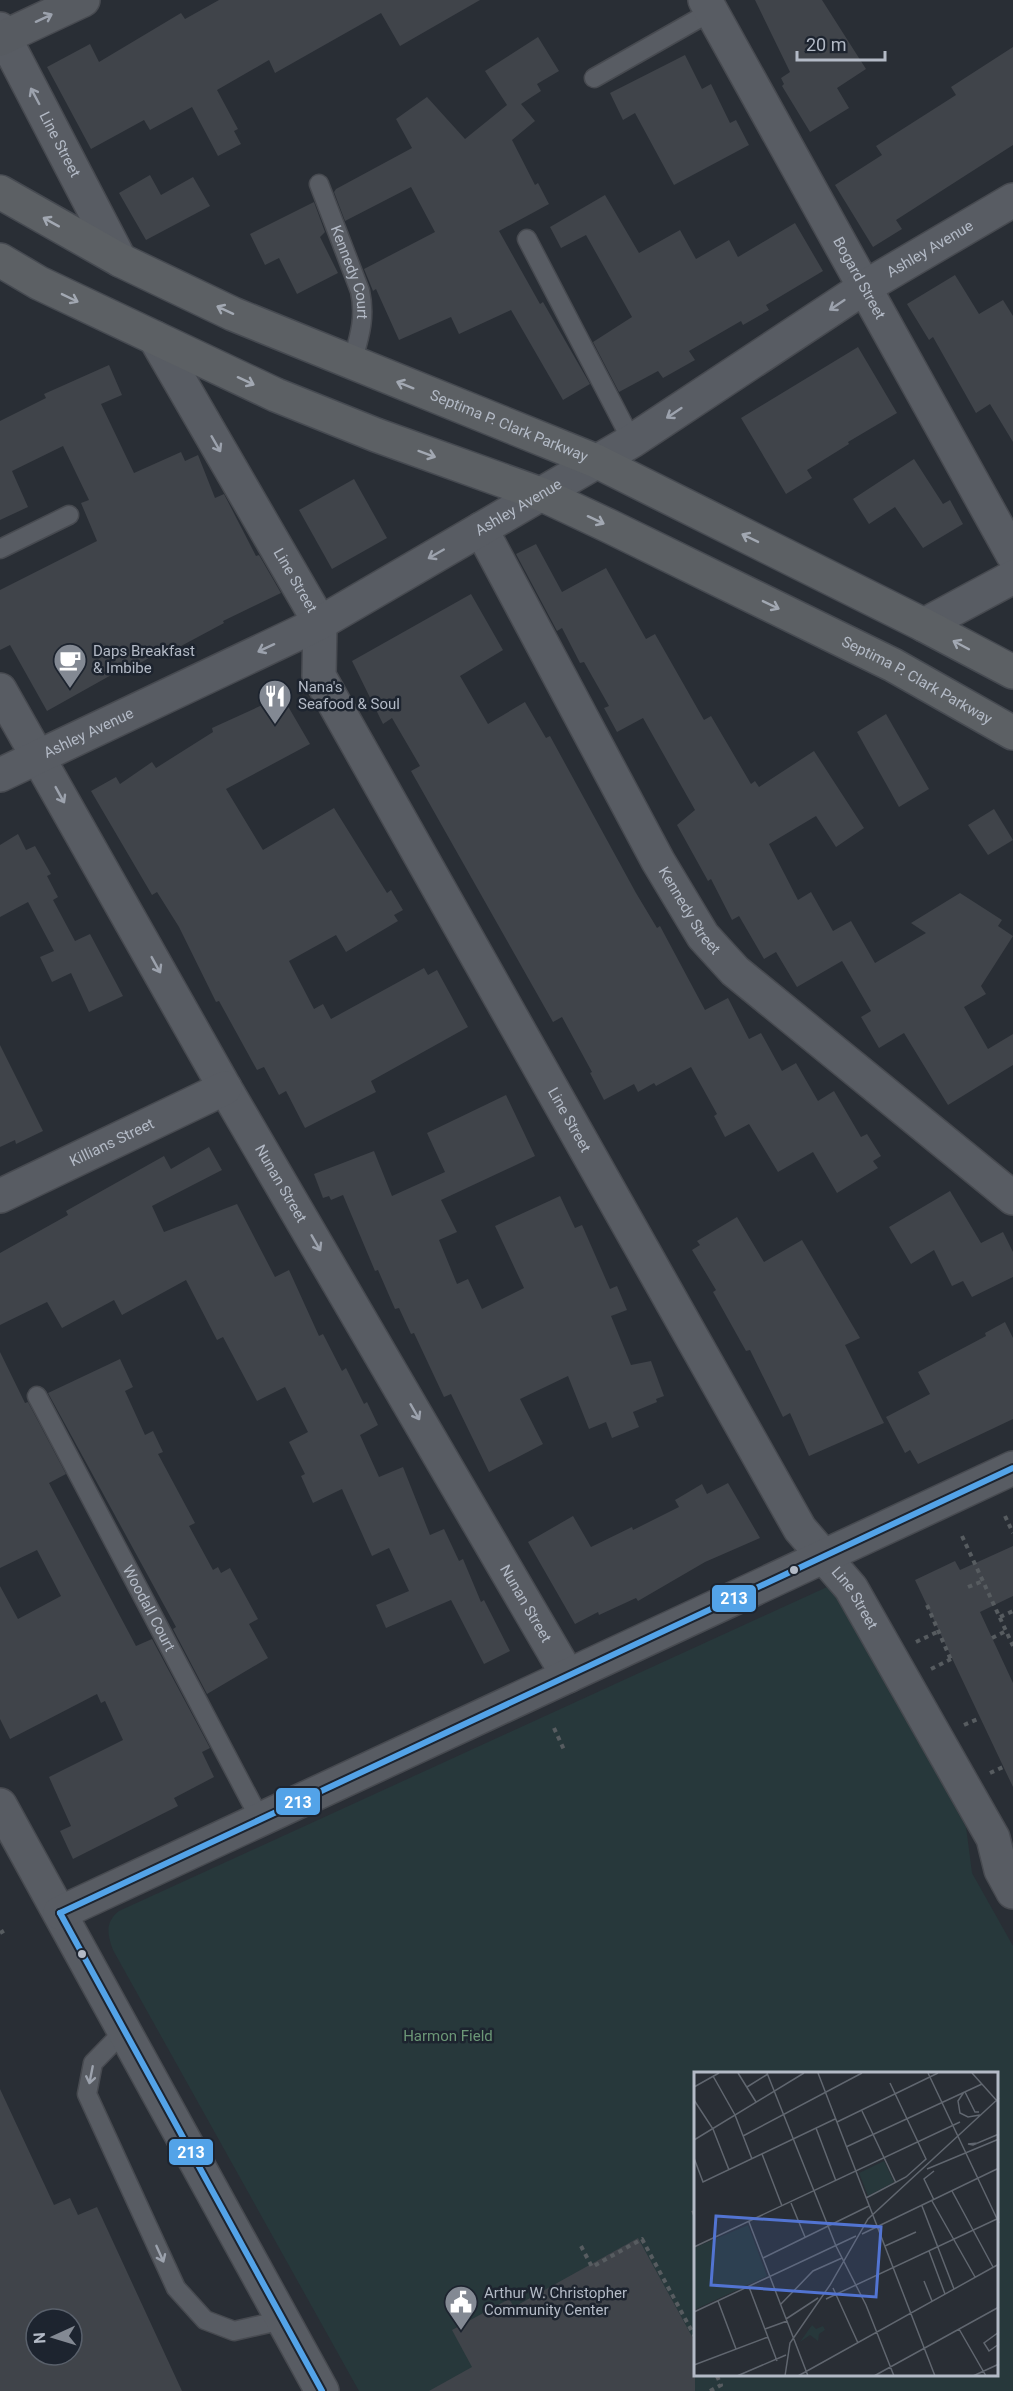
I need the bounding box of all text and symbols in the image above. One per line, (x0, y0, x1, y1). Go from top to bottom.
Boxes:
one-way arrow (34, 12, 52, 24)
scale bar (797, 24, 886, 62)
text: 20 m (806, 34, 846, 55)
one-way arrow (29, 88, 40, 106)
street label: Line Street (35, 109, 84, 180)
one-way arrow (43, 216, 60, 228)
street label: Ashley Avenue (883, 216, 976, 281)
street label: Kennedy Court (327, 223, 371, 320)
street label: Bogard Street (829, 234, 889, 322)
one-way arrow (60, 292, 78, 304)
one-way arrow (828, 299, 845, 312)
one-way arrow (216, 303, 234, 315)
one-way arrow (236, 376, 254, 388)
one-way arrow (396, 379, 415, 390)
street label: Septima P. Clark Parkway (428, 386, 591, 466)
one-way arrow (666, 407, 683, 419)
one-way arrow (210, 435, 222, 452)
one-way arrow (417, 449, 436, 460)
street label: Ashley Avenue (472, 475, 565, 540)
one-way arrow (586, 514, 604, 526)
one-way arrow (741, 532, 759, 543)
street label: Line Street (270, 545, 321, 616)
one-way arrow (428, 549, 445, 561)
one-way arrow (762, 600, 780, 612)
street label: Septima P. Clark Parkway (839, 632, 995, 728)
one-way arrow (953, 639, 971, 650)
cafe icon: Daps Breakfast & Imbibe (52, 642, 88, 689)
place label: Daps Breakfast & Imbibe (93, 642, 195, 677)
one-way arrow (257, 643, 275, 655)
restaurant icon: Nana's Seafood & Soul (257, 678, 293, 725)
place label: Nana's Seafood & Soul (298, 678, 400, 713)
street label: Ashley Avenue (41, 704, 136, 762)
one-way arrow (55, 786, 67, 803)
street label: Kennedy Street (655, 864, 724, 958)
one-way arrow (150, 956, 162, 973)
street label: Line Street (544, 1084, 595, 1156)
street label: Killians Street (67, 1114, 157, 1170)
street label: Nunan Street (251, 1142, 311, 1226)
one-way arrow (310, 1234, 322, 1251)
one-way arrow (409, 1403, 421, 1420)
street label: Nunan Street (496, 1561, 555, 1646)
street label: Woodall Court (119, 1562, 179, 1655)
street label: Line Street (828, 1563, 882, 1633)
unlabelled marker (788, 1564, 800, 1576)
line badge: 213 (711, 1584, 757, 1613)
text: 213 (720, 1589, 748, 1608)
line badge: 213 (275, 1787, 321, 1816)
text: 213 (284, 1793, 312, 1812)
unlabelled marker (76, 1948, 88, 1960)
park label: Harmon Field (403, 2027, 493, 2045)
one-way arrow (85, 2065, 96, 2085)
inset map (694, 2072, 998, 2376)
line badge: 213 (168, 2138, 214, 2166)
text: 213 (177, 2143, 205, 2162)
one-way arrow (155, 2245, 167, 2263)
public building icon: Arthur W. Christopher Community Center (443, 2284, 479, 2331)
place label: Arthur W. Christopher Community Center (484, 2284, 627, 2319)
north arrow (24, 2307, 84, 2367)
text: N (30, 2332, 49, 2344)

